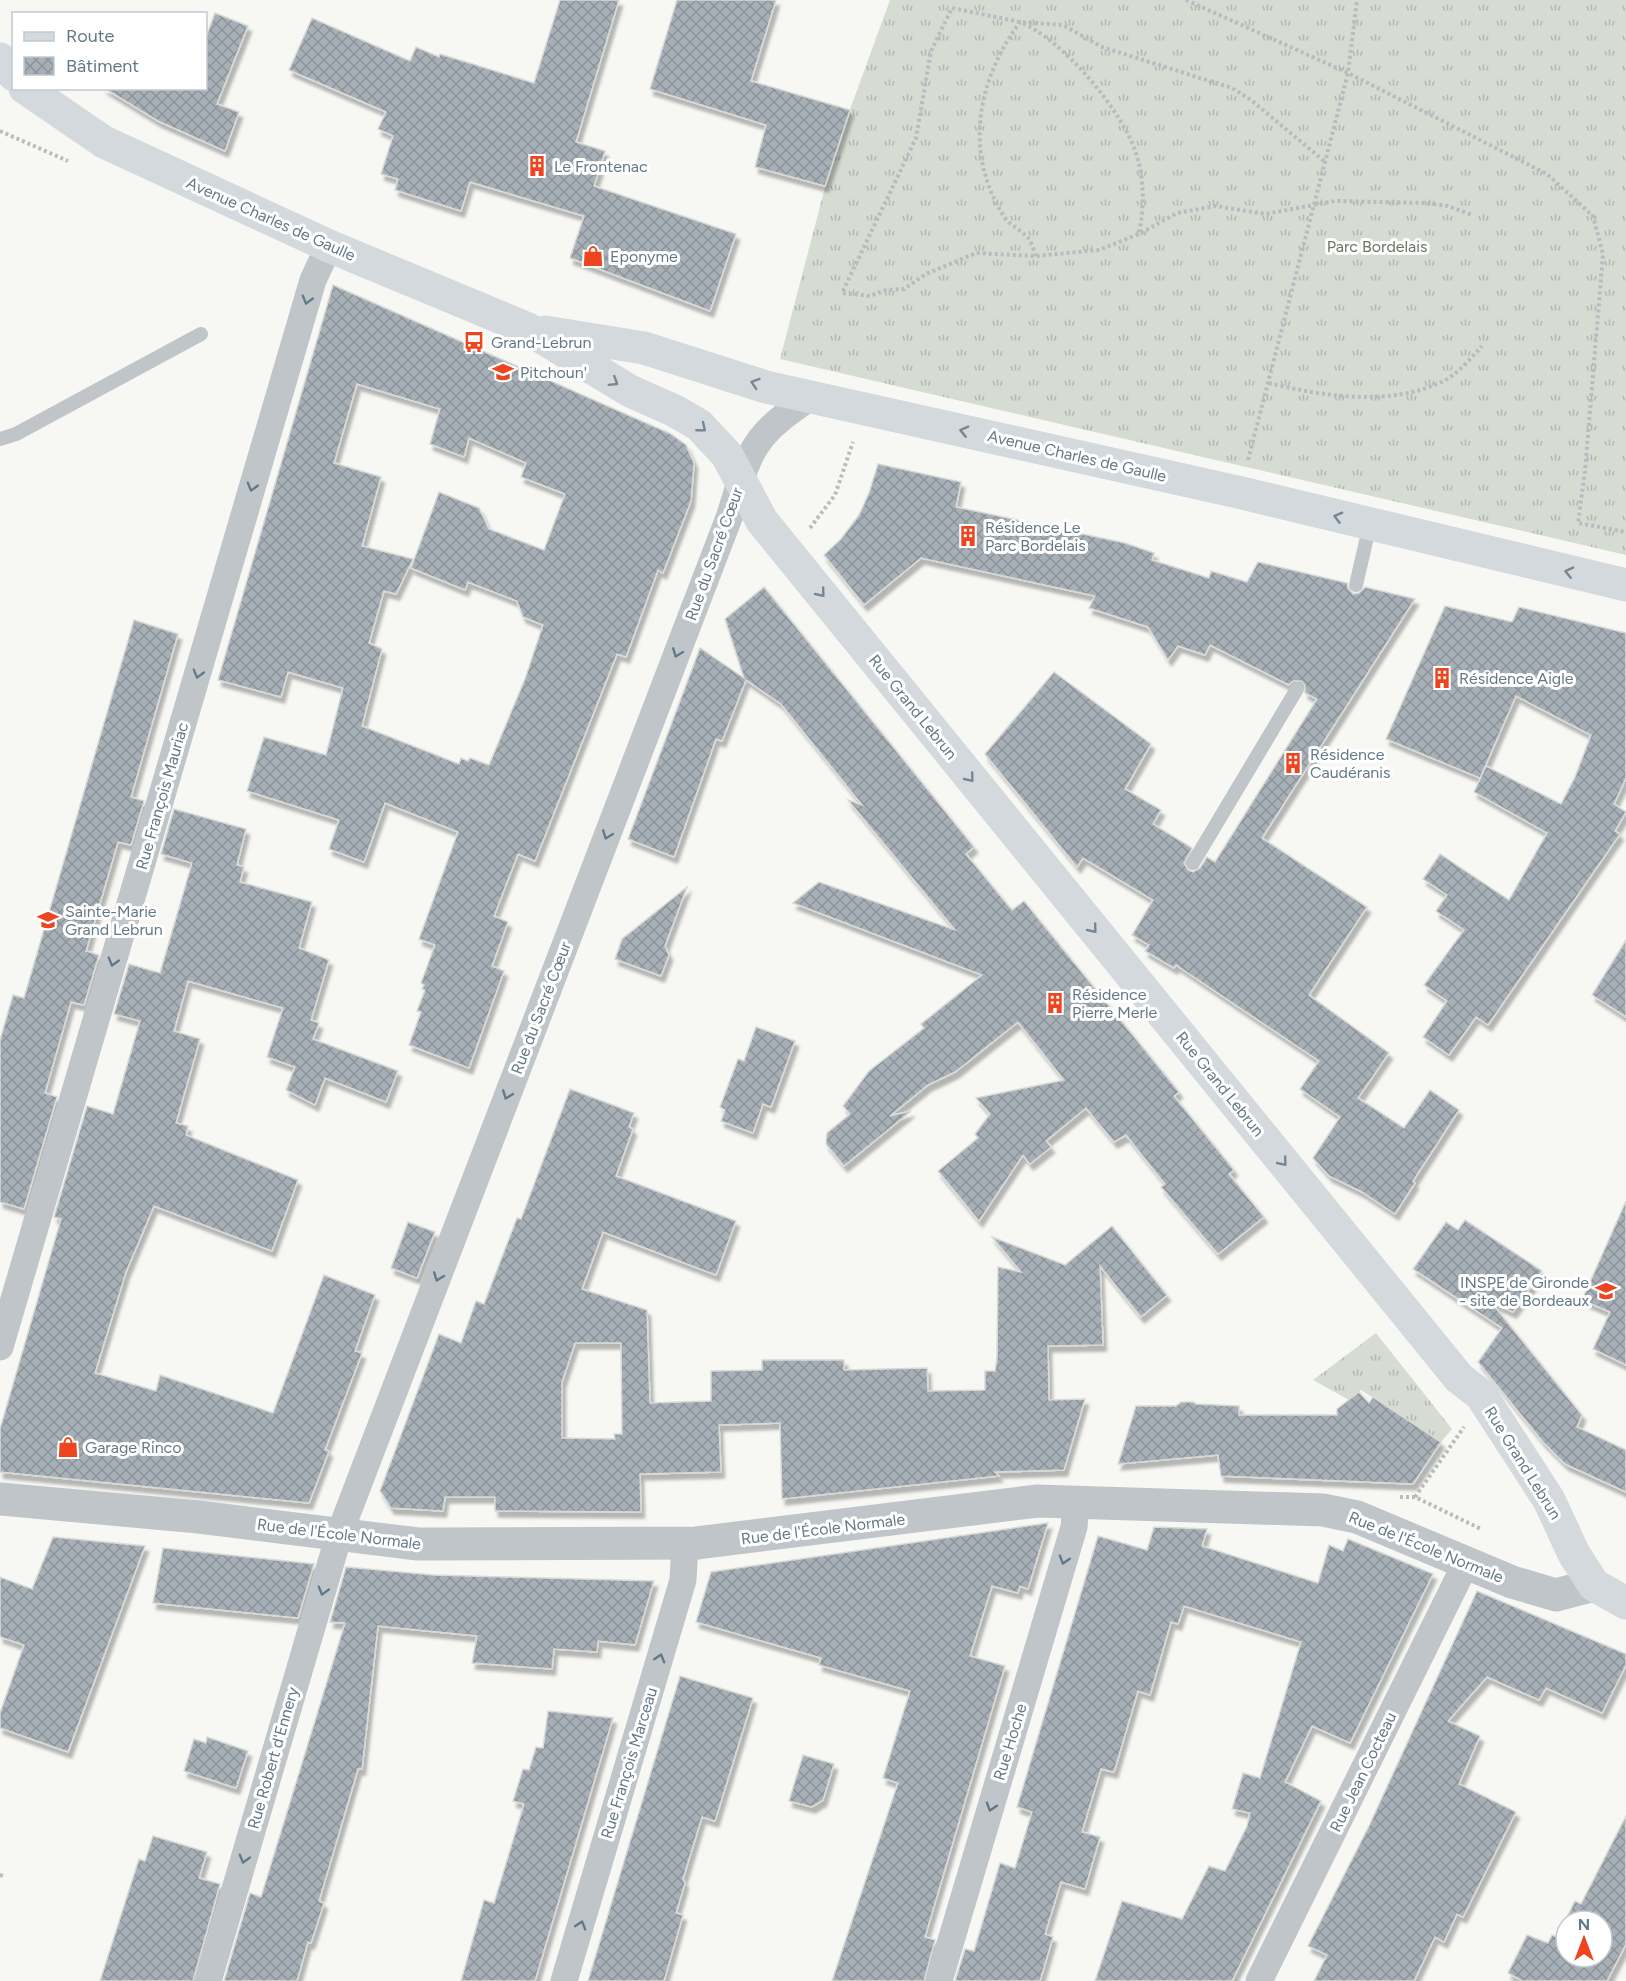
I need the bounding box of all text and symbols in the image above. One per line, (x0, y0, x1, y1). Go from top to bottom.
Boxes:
legend (12, 12, 207, 90)
text: Route (66, 25, 115, 47)
text: Bâtiment (66, 55, 139, 77)
building icon: Le Frontenac (525, 154, 549, 178)
place label: Le Frontenac (554, 157, 648, 176)
street label: Avenue Charles de Gaulle (184, 173, 359, 265)
park label: Parc Bordelais (1327, 237, 1427, 256)
shop icon: Eponyme (581, 244, 605, 268)
place label: Eponyme (610, 247, 678, 266)
one-way arrow (302, 294, 314, 305)
bus stop icon: Grand-Lebrun (462, 330, 486, 354)
place label: Grand-Lebrun (491, 333, 591, 352)
school or university icon: Pitchoun' (491, 360, 515, 384)
place label: Pitchoun' (520, 363, 587, 382)
one-way arrow (608, 374, 618, 386)
one-way arrow (750, 378, 761, 390)
one-way arrow (695, 421, 706, 432)
one-way arrow (960, 425, 970, 438)
street label: Avenue Charles de Gaulle (986, 426, 1168, 486)
one-way arrow (247, 481, 259, 492)
street label: Rue du Sacré Cœur (681, 484, 747, 623)
one-way arrow (1334, 511, 1344, 524)
place label: Résidence Le Parc Bordelais (985, 518, 1086, 555)
building icon: Résidence Le Parc Bordelais (956, 524, 980, 548)
one-way arrow (1564, 566, 1574, 579)
one-way arrow (814, 587, 825, 598)
one-way arrow (672, 647, 684, 658)
street label: Rue Grand Lebrun (865, 651, 961, 763)
building icon: Résidence Aigle (1430, 666, 1454, 690)
one-way arrow (192, 669, 205, 679)
place label: Résidence Aigle (1459, 669, 1574, 688)
street label: Rue François Mauriac (132, 720, 192, 872)
place label: Résidence Caudéranis (1310, 745, 1390, 782)
building icon: Résidence Caudéranis (1281, 751, 1305, 775)
one-way arrow (963, 771, 974, 782)
one-way arrow (602, 829, 615, 840)
place label: Sainte-Marie Grand Lebrun (65, 902, 163, 939)
school or university icon: Sainte-Marie Grand Lebrun (36, 908, 60, 932)
one-way arrow (1086, 922, 1097, 933)
street label: Rue du Sacré Cœur (507, 939, 575, 1077)
one-way arrow (108, 956, 120, 967)
place label: Résidence Pierre Merle (1072, 985, 1157, 1022)
building icon: Résidence Pierre Merle (1043, 991, 1067, 1015)
street label: Rue Grand Lebrun (1172, 1028, 1268, 1140)
one-way arrow (502, 1090, 515, 1100)
one-way arrow (1275, 1155, 1286, 1166)
one-way arrow (432, 1272, 445, 1282)
place label: INSPE de Gironde - site de Bordeaux (1459, 1273, 1589, 1310)
school or university icon: INSPE de Gironde - site de Bordeaux (1594, 1279, 1618, 1303)
street label: Rue Grand Lebrun (1481, 1403, 1565, 1523)
shop icon: Garage Rinco (56, 1435, 80, 1459)
place label: Garage Rinco (85, 1438, 182, 1457)
street label: Rue de l'École Normale (1346, 1507, 1506, 1587)
street label: Rue de l'École Normale (740, 1509, 906, 1548)
street label: Rue de l'École Normale (256, 1515, 422, 1554)
one-way arrow (1059, 1554, 1071, 1565)
one-way arrow (318, 1585, 330, 1596)
one-way arrow (653, 1653, 665, 1663)
street label: Rue Robert d'Ennery (244, 1684, 303, 1831)
street label: Rue François Marceau (597, 1685, 661, 1841)
street label: Rue Hoche (989, 1701, 1031, 1783)
street label: Rue Jean Cocteau (1326, 1709, 1400, 1835)
one-way arrow (986, 1801, 998, 1812)
one-way arrow (239, 1853, 251, 1864)
north arrow (1554, 1909, 1614, 1969)
text: N (1578, 1915, 1590, 1934)
one-way arrow (574, 1920, 586, 1931)

